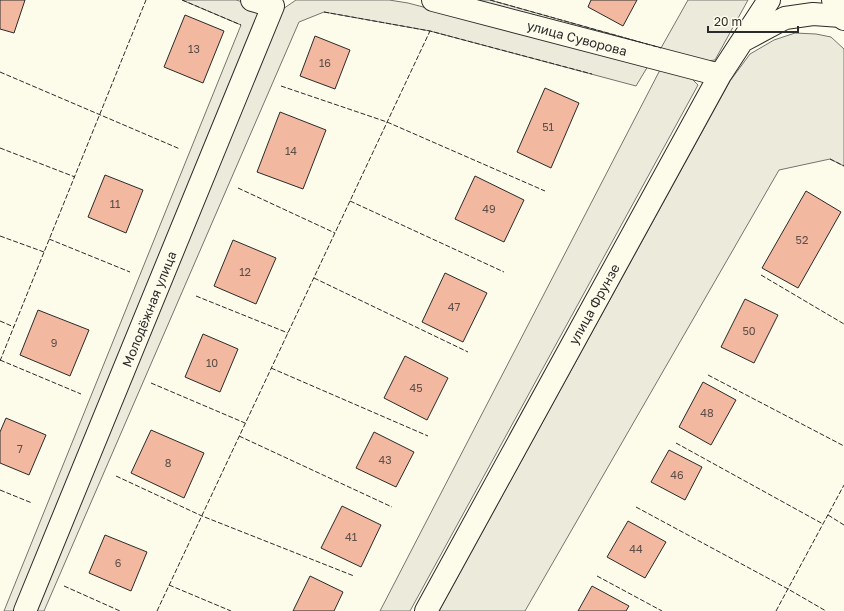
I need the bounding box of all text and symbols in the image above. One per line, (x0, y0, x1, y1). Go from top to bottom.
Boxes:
scale bar (708, 8, 798, 34)
text: 20 m (714, 14, 742, 29)
street label: улица Суворова (525, 17, 629, 59)
house number: 13 (188, 42, 200, 55)
house number: 16 (319, 56, 331, 69)
house number: 51 (542, 120, 554, 133)
house number: 14 (285, 144, 297, 157)
house number: 11 (110, 197, 120, 210)
house number: 49 (482, 202, 496, 215)
house number: 52 (796, 233, 808, 246)
street label: Молодёжная улица (118, 249, 180, 369)
street label: улица Фрунзе (565, 261, 623, 347)
house number: 12 (239, 265, 251, 278)
house number: 47 (448, 300, 460, 313)
house number: 50 (742, 324, 756, 337)
house number: 9 (51, 336, 57, 349)
house number: 10 (206, 356, 218, 369)
house number: 45 (409, 381, 423, 394)
house number: 48 (700, 406, 714, 419)
house number: 7 (17, 442, 23, 455)
house number: 43 (378, 453, 392, 466)
house number: 8 (165, 456, 172, 469)
house number: 46 (670, 468, 684, 481)
house number: 41 (345, 530, 357, 543)
house number: 44 (629, 542, 643, 555)
house number: 6 (115, 556, 122, 569)

